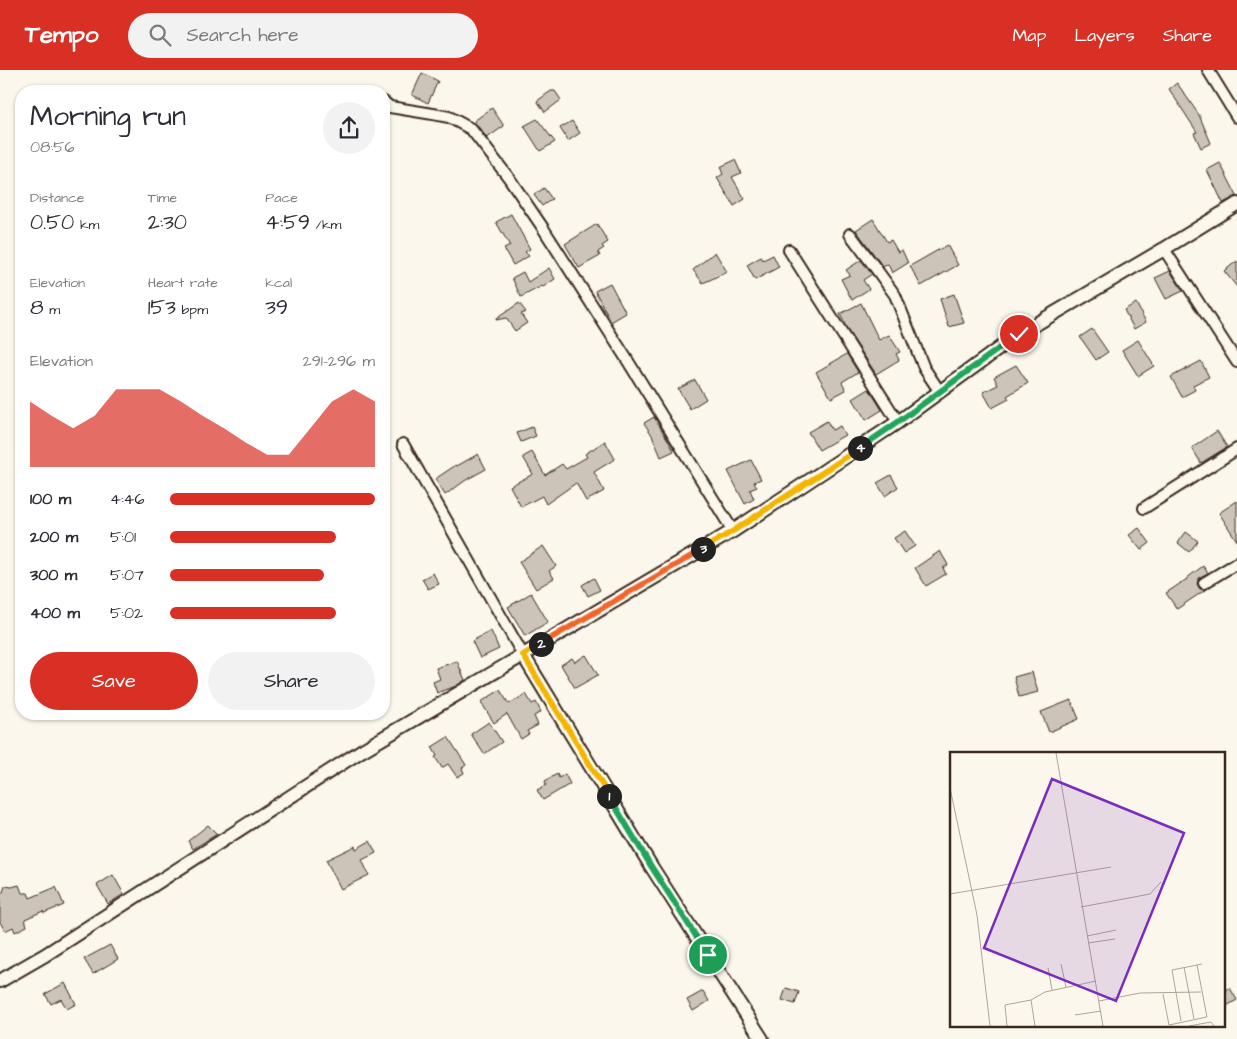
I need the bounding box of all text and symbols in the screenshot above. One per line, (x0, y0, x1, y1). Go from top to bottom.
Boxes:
search box (128, 13, 478, 58)
text: Tempo (25, 18, 98, 52)
icon: search (146, 21, 174, 49)
text: Search here (186, 22, 299, 49)
text: Map (1012, 23, 1046, 48)
text: Layers (1074, 23, 1135, 48)
text: Share (1163, 23, 1212, 48)
text: Morning run (30, 97, 186, 136)
button: share (323, 102, 375, 154)
text: 08:56 (30, 136, 75, 158)
text: Distance (30, 188, 84, 208)
text: Time (148, 188, 177, 208)
text: Pace (265, 188, 298, 208)
text: 0.50 (30, 208, 74, 237)
text: 2:30 (148, 208, 187, 237)
text: 4:59 (265, 208, 310, 237)
text: km (74, 215, 99, 235)
text: /km (310, 215, 341, 235)
text: Elevation (30, 273, 85, 293)
text: Heart rate (148, 273, 218, 293)
text: kcal (265, 273, 292, 293)
text: 8 (30, 293, 44, 322)
text: 153 (148, 293, 176, 322)
text: 39 (265, 293, 288, 322)
text: m (44, 300, 60, 320)
text: bpm (176, 300, 208, 320)
pin (998, 313, 1040, 355)
icon: check (1005, 320, 1033, 348)
text: Elevation (30, 350, 93, 372)
text: 291–296 m (303, 350, 375, 372)
pin: 4 (848, 436, 872, 460)
text: 4 (856, 438, 865, 458)
text: 100 m (30, 488, 71, 510)
text: 4:46 (110, 488, 144, 510)
text: 200 m (30, 526, 78, 548)
text: 5:01 (110, 526, 136, 548)
pin: 3 (690, 536, 716, 562)
text: 3 (700, 539, 707, 559)
text: 300 m (30, 564, 77, 586)
text: 5:07 (110, 564, 144, 586)
text: 400 m (30, 602, 80, 624)
text: 5:02 (110, 602, 143, 624)
pin: 2 (528, 632, 554, 656)
text: 2 (537, 634, 546, 654)
button: Save (30, 652, 198, 710)
button: Share (208, 652, 375, 710)
inset map (950, 752, 1224, 1026)
pin: 1 (596, 784, 622, 808)
text: 1 (609, 786, 610, 806)
pin (687, 934, 729, 976)
icon: arrive (694, 941, 722, 969)

